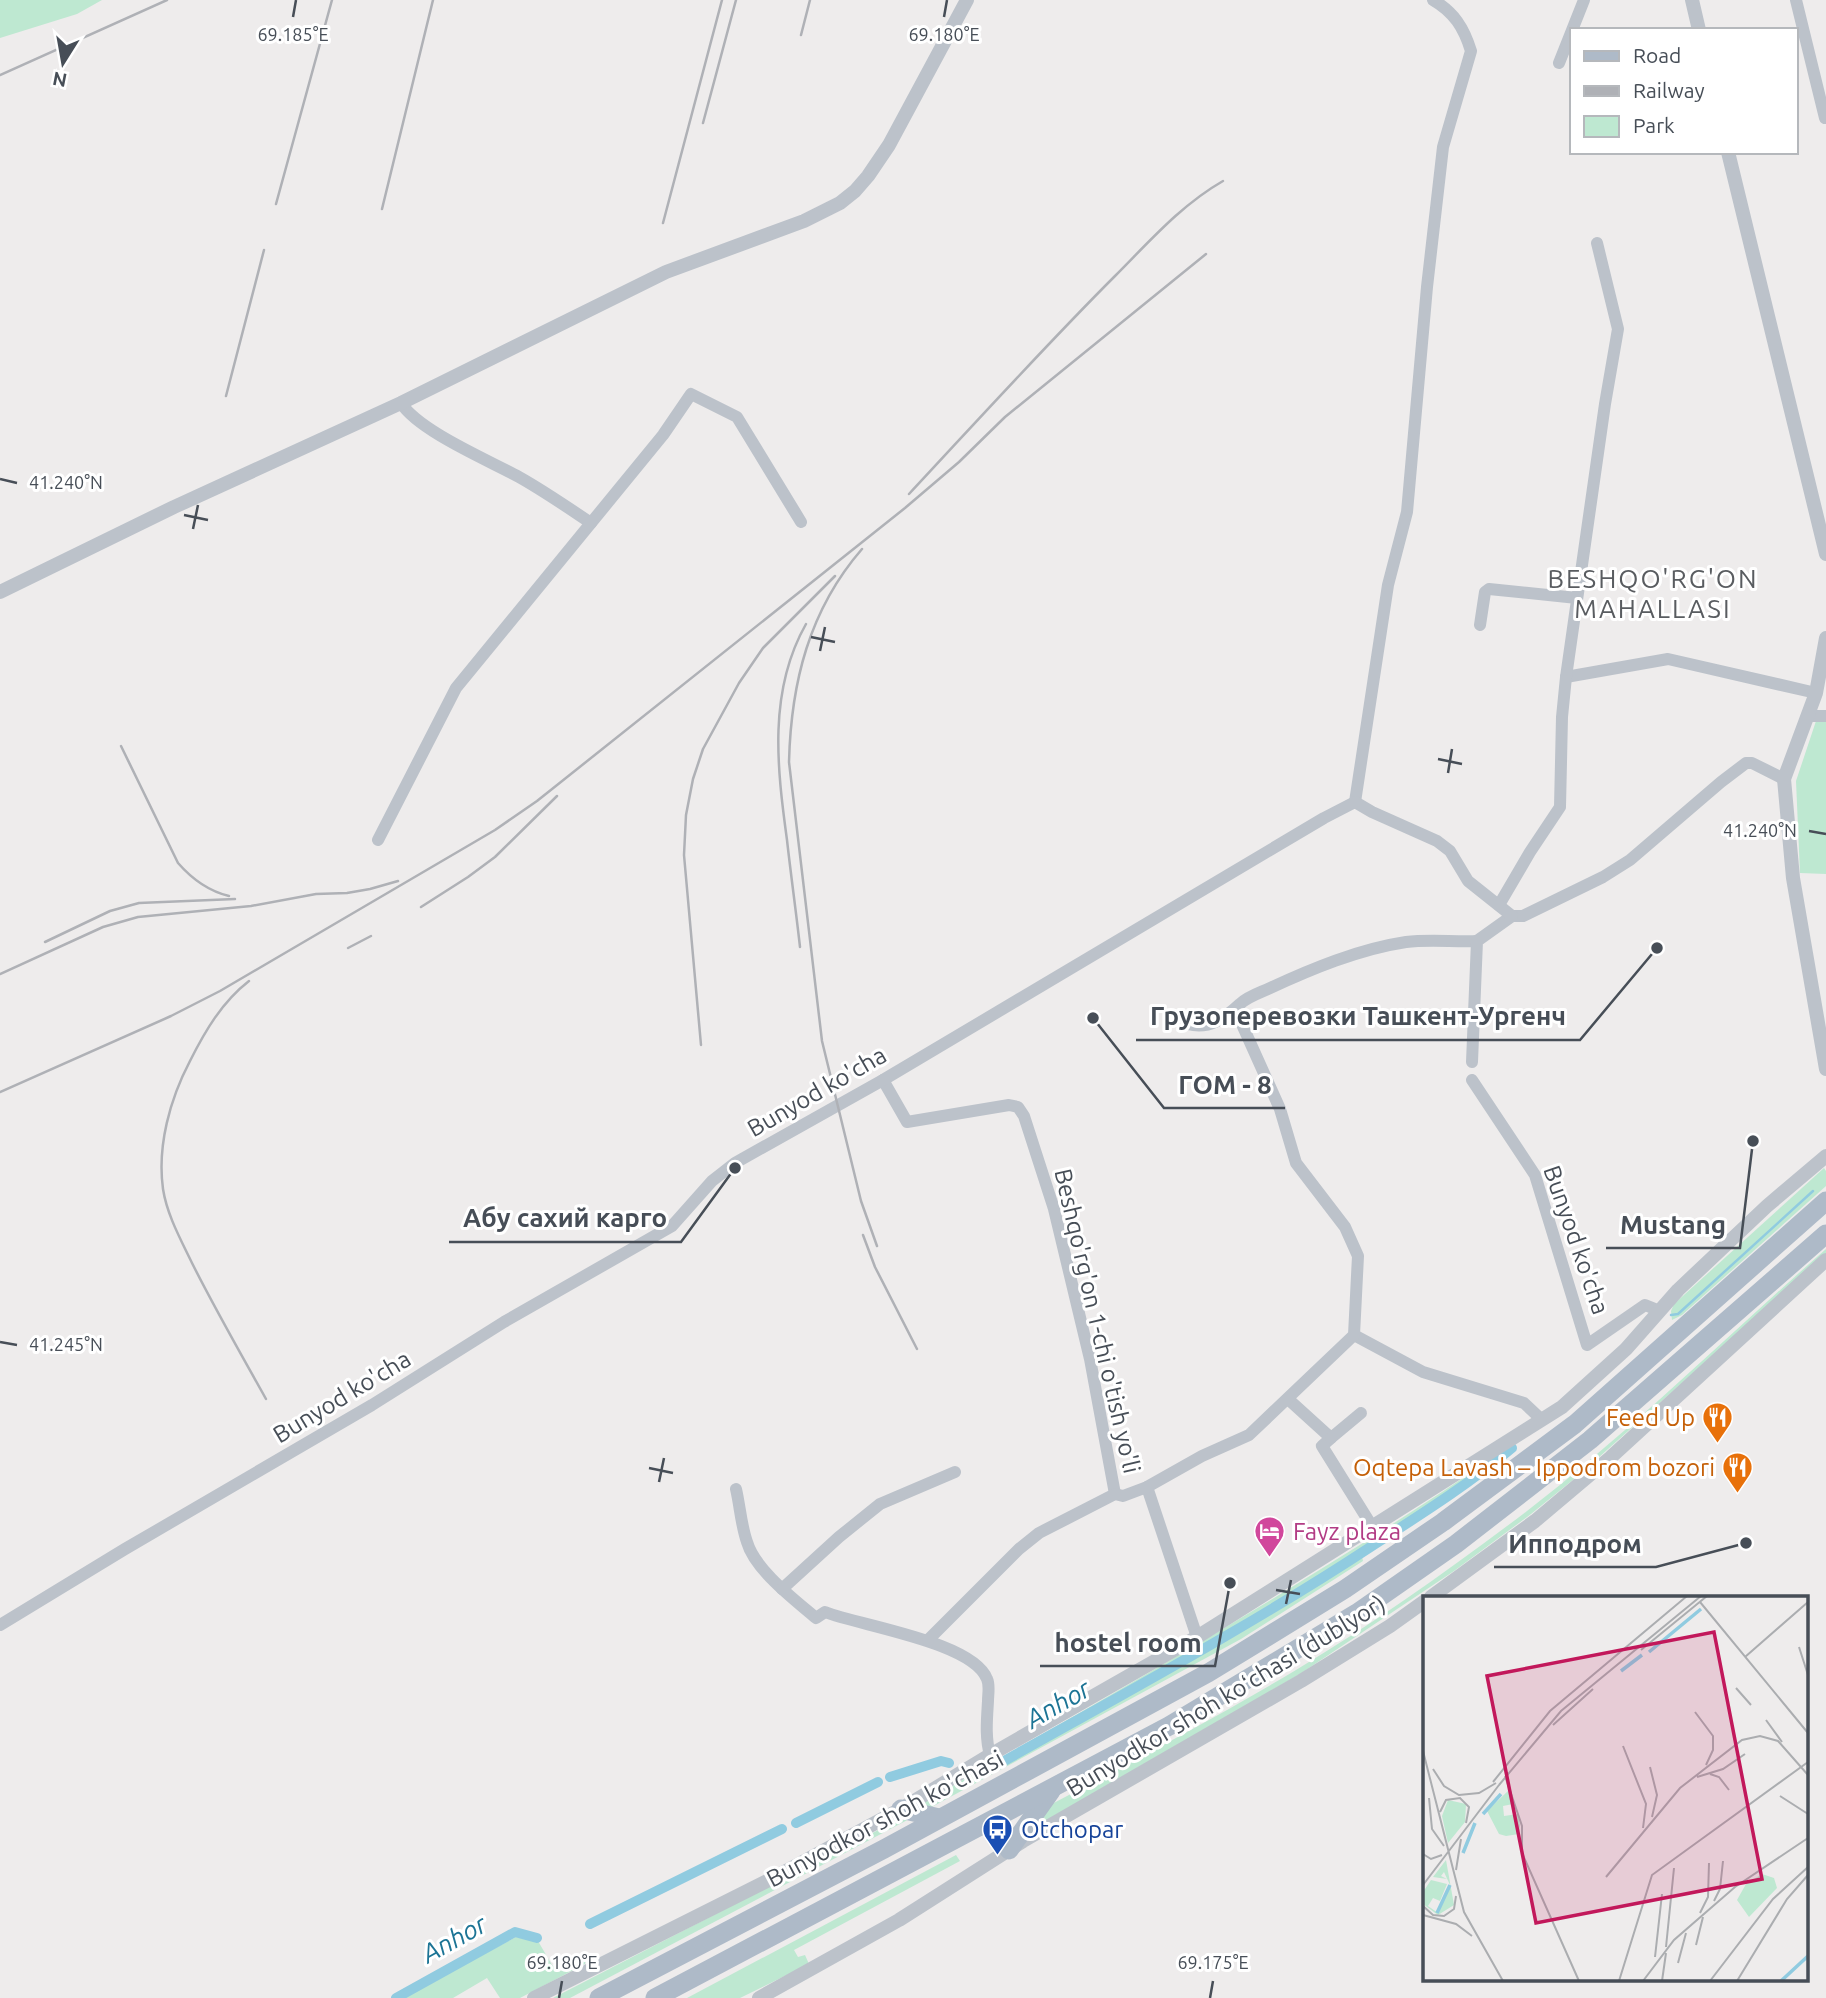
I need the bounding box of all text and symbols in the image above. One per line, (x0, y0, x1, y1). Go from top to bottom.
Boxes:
text: 69.185°E (257, 24, 329, 44)
text: 69.180°E (908, 24, 980, 44)
north arrow (28, 28, 98, 98)
legend (1570, 28, 1798, 154)
text: Road (1633, 43, 1681, 67)
text: N (51, 68, 69, 92)
text: Railway (1633, 78, 1705, 102)
text: Park (1633, 113, 1675, 137)
text: 41.240°N (29, 472, 103, 492)
district label: BESHQO'RG'ON MAHALLASI (1547, 564, 1759, 623)
text: 41.240°N (1723, 820, 1797, 840)
callout: Грузоперевозки Ташкент-Ургенч (1136, 993, 1580, 1040)
text: Грузоперевозки Ташкент-Ургенч (1150, 1001, 1566, 1030)
street label: Bunyod ko'cha (743, 1041, 891, 1142)
callout: ГОМ - 8 (1164, 1061, 1285, 1108)
text: ГОМ - 8 (1178, 1070, 1272, 1099)
street label: Bunyod ko'cha (1538, 1162, 1615, 1318)
street label: Beshqo'rg'on 1-chi o'tish yo'li (1049, 1166, 1146, 1476)
callout: Абу сахий карго (449, 1195, 681, 1242)
callout: Mustang (1606, 1201, 1740, 1248)
text: Абу сахий карго (463, 1203, 667, 1232)
text: Mustang (1620, 1210, 1726, 1239)
text: 41.245°N (29, 1334, 103, 1354)
street label: Bunyod ko'cha (268, 1345, 415, 1448)
restaurant icon: Feed Up (1701, 1401, 1735, 1445)
place label: Feed Up (1606, 1404, 1695, 1431)
restaurant icon: Oqtepa Lavash – Ippodrom bozori (1721, 1451, 1755, 1495)
place label: Oqtepa Lavash – Ippodrom bozori (1353, 1454, 1715, 1481)
hotel icon: Fayz plaza (1253, 1515, 1287, 1559)
place label: Fayz plaza (1293, 1518, 1401, 1545)
callout: Ипподром (1494, 1520, 1656, 1567)
text: Ипподром (1508, 1529, 1642, 1558)
street label: Bunyodkor shoh koʻchasi (dublyor) (1061, 1589, 1390, 1802)
inset map (1423, 1596, 1808, 1980)
callout: hostel room (1040, 1619, 1215, 1666)
text: hostel room (1054, 1628, 1202, 1657)
water label: Anhor (1019, 1673, 1096, 1735)
street label: Bunyodkor shoh ko'chasi (762, 1745, 1008, 1892)
bus stop icon: Otchopar (981, 1813, 1015, 1857)
place label: Otchopar (1021, 1816, 1123, 1843)
water label: Anhor (415, 1908, 492, 1969)
text: 69.180°E (526, 1952, 598, 1972)
text: 69.175°E (1177, 1952, 1249, 1972)

